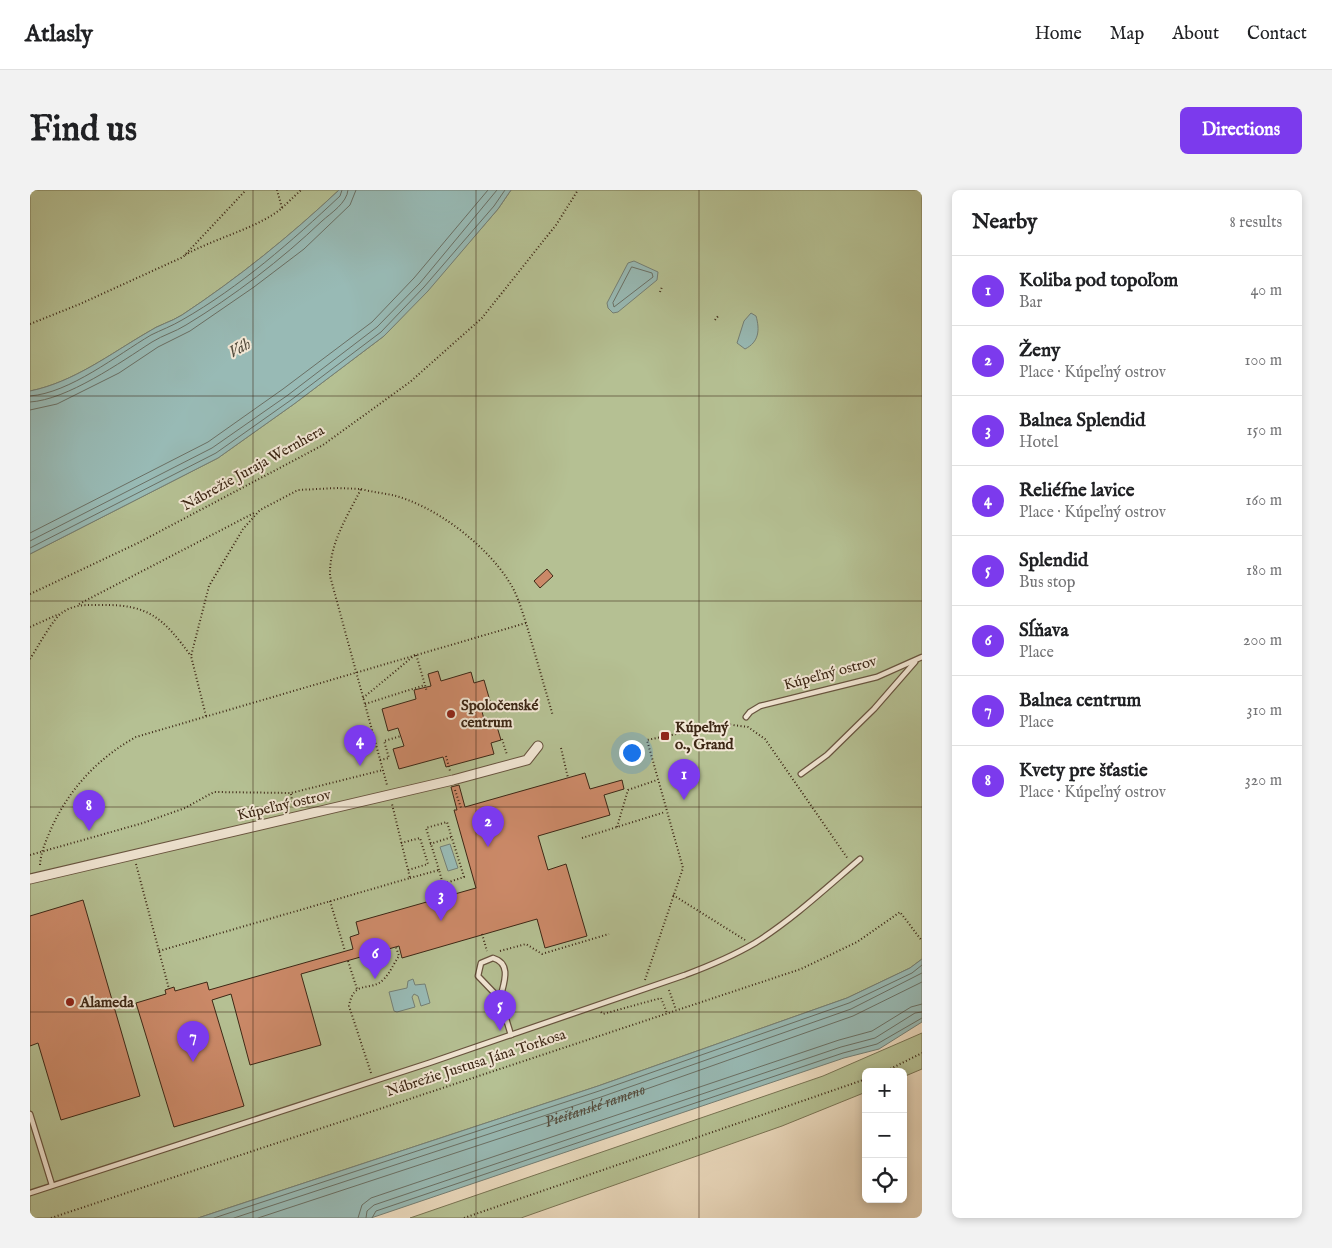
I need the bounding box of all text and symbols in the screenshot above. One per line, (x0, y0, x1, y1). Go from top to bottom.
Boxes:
text: Atlasly (25, 19, 93, 50)
text: Home (1035, 23, 1082, 46)
text: Map (1110, 23, 1144, 46)
text: About (1172, 23, 1219, 46)
text: Contact (1247, 23, 1307, 46)
button: Directions (1180, 107, 1302, 154)
text: Find us (30, 108, 137, 153)
text: Nearby (972, 209, 1037, 236)
text: 8 results (1230, 213, 1282, 233)
text: Koliba pod topoľom (1019, 269, 1178, 293)
text: 1 (985, 281, 991, 301)
text: 40 m (1250, 281, 1282, 301)
text: Bar (1019, 293, 1042, 313)
water label: Váh (225, 335, 255, 363)
text: Ženy (1019, 339, 1060, 363)
text: 2 (984, 351, 992, 371)
text: 100 m (1245, 351, 1282, 371)
text: Place · Kúpeľný ostrov (1019, 363, 1166, 383)
text: Balnea Splendid (1019, 409, 1145, 433)
street label: Nábrežie Juraja Wernhera (178, 421, 328, 515)
text: 3 (985, 421, 991, 441)
text: 150 m (1247, 421, 1282, 441)
text: Hotel (1019, 433, 1058, 453)
text: Reliéfne lavice (1019, 479, 1134, 503)
text: 4 (984, 491, 992, 511)
text: 160 m (1246, 491, 1282, 511)
text: Place · Kúpeľný ostrov (1019, 503, 1166, 523)
text: Splendid (1019, 549, 1088, 573)
text: 5 (985, 561, 991, 581)
text: 180 m (1246, 561, 1282, 581)
text: Bus stop (1019, 573, 1075, 593)
text: Sĺňava (1019, 619, 1069, 643)
text: 6 (985, 631, 991, 651)
text: 200 m (1243, 631, 1282, 651)
text: Place (1019, 643, 1054, 663)
street label: Kúpeľný ostrov (782, 651, 879, 695)
text: Balnea centrum (1019, 689, 1141, 713)
place label: Spoločenské centrum (461, 696, 538, 732)
text: 7 (984, 701, 992, 721)
text: 310 m (1246, 701, 1282, 721)
marker: Spoločenské centrum (445, 708, 457, 720)
text: Place (1019, 713, 1054, 733)
place label: Kúpeľný o., Grand (675, 718, 734, 754)
pin: 4 (344, 725, 376, 766)
marker: Kúpeľný o., Grand (659, 730, 671, 742)
your location (619, 740, 645, 766)
pin: 1 (668, 759, 700, 800)
text: Kvety pre šťastie (1019, 759, 1148, 783)
text: 8 (985, 771, 991, 791)
text: 320 m (1245, 771, 1282, 791)
text: Place · Kúpeľný ostrov (1019, 783, 1166, 803)
street label: Kúpeľný ostrov (235, 785, 333, 825)
pin: 8 (73, 790, 105, 831)
pin: 2 (472, 806, 504, 847)
pin: 3 (425, 880, 457, 921)
pin: 6 (359, 938, 391, 979)
pin: 5 (484, 990, 516, 1031)
place label: Alameda (79, 993, 134, 1012)
marker: Alameda (64, 996, 76, 1008)
pin: 7 (177, 1021, 209, 1062)
street label: Nábrežie Justusa Jána Torkosa (384, 1025, 569, 1101)
map controls (862, 1068, 907, 1203)
button: + (862, 1068, 907, 1113)
water label: Piešťanské rameno (542, 1080, 648, 1133)
button: − (862, 1113, 907, 1158)
button: locate (862, 1158, 907, 1203)

